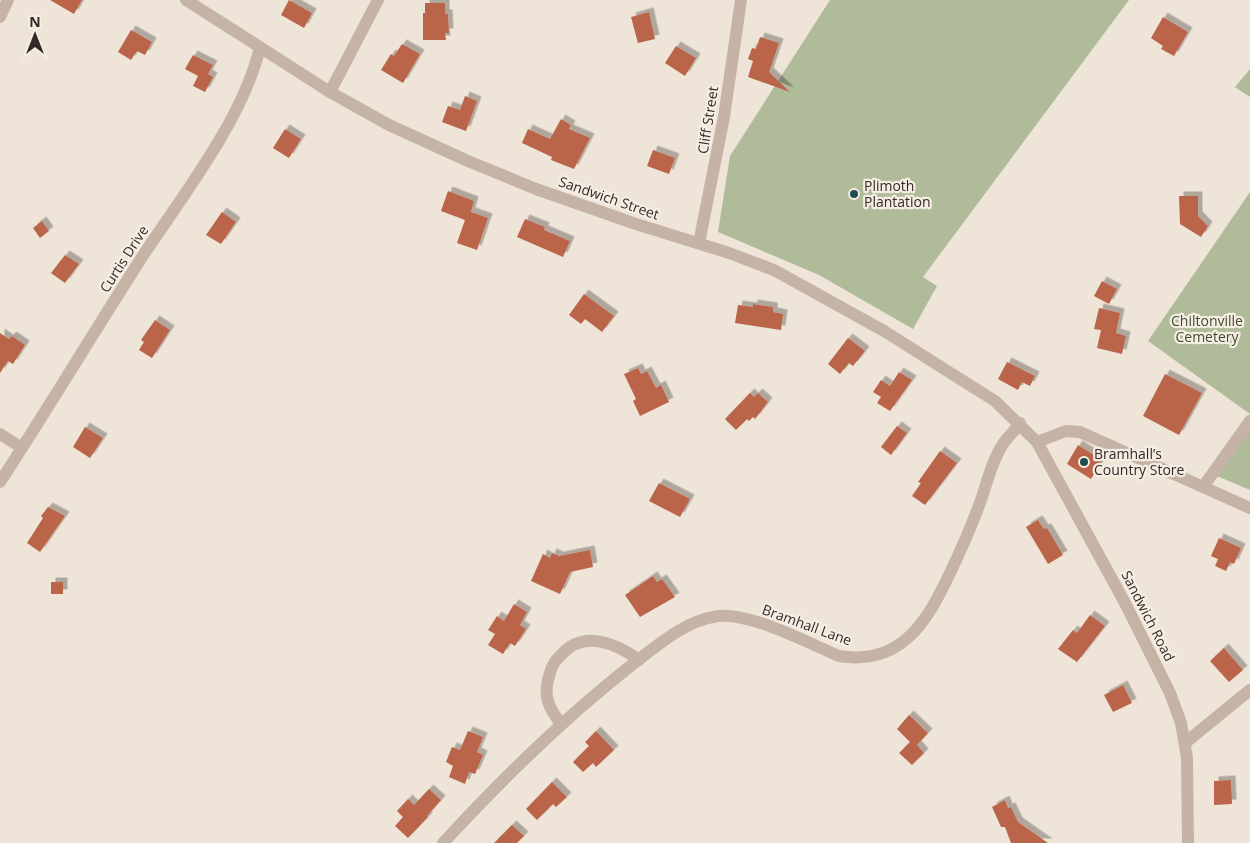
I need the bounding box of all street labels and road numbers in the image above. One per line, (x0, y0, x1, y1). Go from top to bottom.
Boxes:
street label: Cliff Street (693, 85, 722, 155)
street label: Sandwich Street (556, 171, 662, 224)
street label: Curtis Drive (95, 221, 152, 296)
street label: Sandwich Road (1117, 567, 1179, 664)
street label: Bramhall Lane (760, 600, 855, 650)

